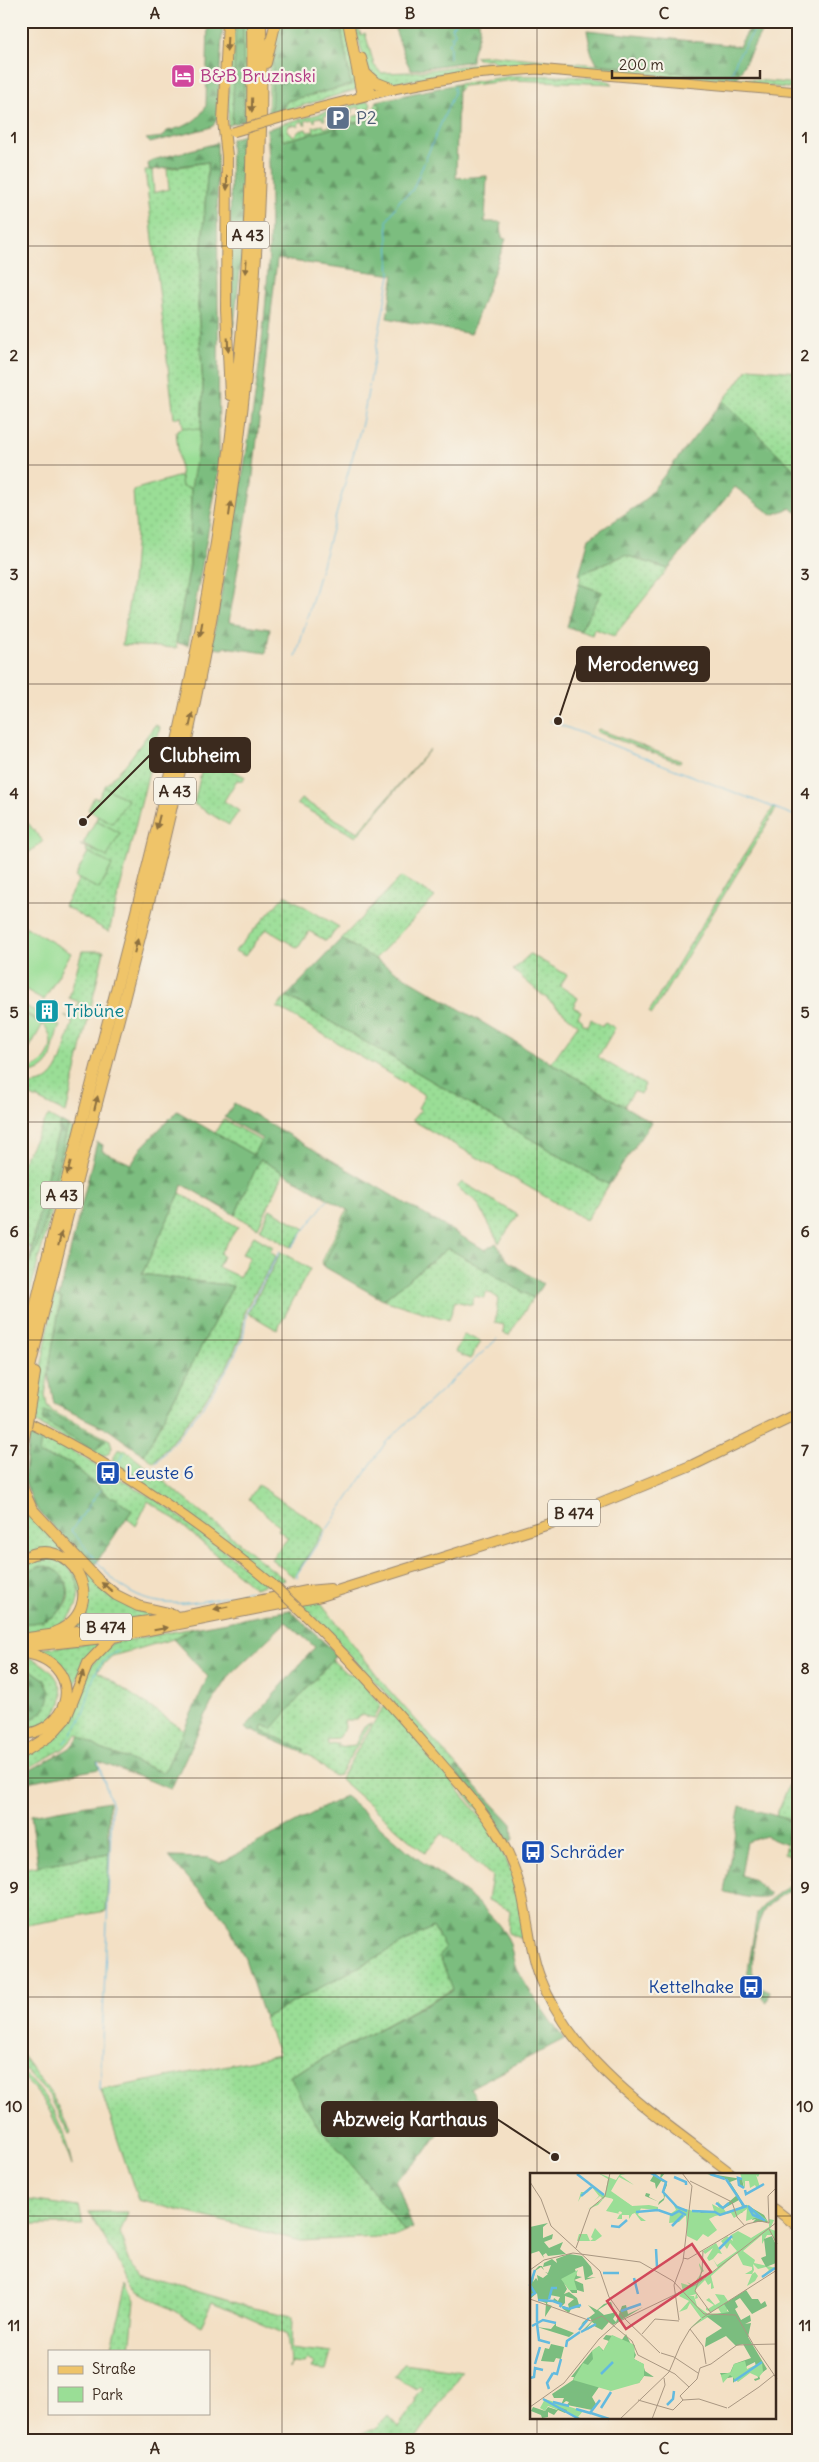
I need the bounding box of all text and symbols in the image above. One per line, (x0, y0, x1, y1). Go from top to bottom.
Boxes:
text: A (150, 3, 160, 23)
text: B (405, 3, 416, 23)
text: C (659, 3, 670, 23)
one-way arrow (223, 36, 231, 52)
scale bar (612, 48, 759, 80)
text: 200 m (619, 55, 664, 74)
hotel icon: B&B Bruzinski (170, 63, 196, 89)
place label: B&B Bruzinski (200, 64, 316, 87)
one-way arrow (248, 97, 256, 113)
parking icon: P2 (325, 105, 351, 131)
place label: P2 (356, 106, 377, 129)
text: 1 (11, 127, 17, 147)
text: 1 (802, 127, 808, 147)
one-way arrow (223, 175, 231, 191)
road number: A 43 (227, 222, 269, 248)
one-way arrow (242, 260, 250, 276)
one-way arrow (224, 337, 232, 353)
text: 2 (10, 345, 19, 365)
text: 2 (801, 345, 810, 365)
one-way arrow (226, 500, 234, 516)
text: 3 (9, 564, 19, 584)
text: 3 (800, 564, 810, 584)
one-way arrow (196, 621, 204, 637)
callout: Merodenweg (577, 647, 709, 681)
text: Merodenweg (587, 652, 699, 676)
one-way arrow (187, 713, 195, 728)
callout: Clubheim (150, 738, 250, 772)
text: Clubheim (160, 743, 241, 767)
road number: A 43 (154, 778, 196, 804)
text: 4 (9, 783, 19, 803)
text: 4 (800, 783, 810, 803)
one-way arrow (154, 814, 162, 829)
one-way arrow (133, 939, 141, 954)
building icon: Tribüne (34, 998, 60, 1024)
place label: Tribüne (64, 999, 124, 1022)
text: 5 (9, 1002, 19, 1022)
text: 5 (800, 1002, 810, 1022)
one-way arrow (92, 1096, 100, 1111)
one-way arrow (65, 1161, 73, 1176)
road number: A 43 (41, 1182, 83, 1208)
text: 6 (9, 1221, 19, 1241)
text: 6 (800, 1221, 810, 1241)
one-way arrow (56, 1232, 64, 1247)
text: 7 (10, 1440, 18, 1460)
text: 7 (801, 1440, 809, 1460)
bus stop icon: Leuste 6 (95, 1460, 121, 1486)
place label: Leuste 6 (126, 1461, 194, 1484)
road number: B 474 (548, 1500, 600, 1526)
one-way arrow (101, 1582, 114, 1593)
one-way arrow (212, 1605, 228, 1613)
road number: B 474 (80, 1614, 132, 1640)
one-way arrow (154, 1624, 170, 1632)
text: 8 (9, 1658, 19, 1678)
text: 8 (800, 1658, 810, 1678)
one-way arrow (77, 1670, 85, 1685)
bus stop icon: Schräder (520, 1839, 546, 1865)
place label: Schräder (550, 1840, 625, 1863)
text: 9 (9, 1877, 19, 1897)
text: 9 (800, 1877, 810, 1897)
bus stop icon: Kettelhake (738, 1974, 764, 2000)
place label: Kettelhake (649, 1975, 734, 1998)
text: 10 (6, 2096, 22, 2116)
text: 10 (797, 2096, 813, 2116)
callout: Abzweig Karthaus (322, 2102, 497, 2136)
text: Abzweig Karthaus (333, 2107, 487, 2131)
inset map (530, 2173, 776, 2420)
text: 11 (8, 2315, 20, 2335)
text: 11 (799, 2315, 811, 2335)
legend (48, 2350, 210, 2414)
text: Straße (92, 2359, 136, 2378)
text: Park (92, 2385, 123, 2404)
text: A (150, 2438, 160, 2458)
text: B (405, 2438, 416, 2458)
text: C (659, 2438, 670, 2458)

